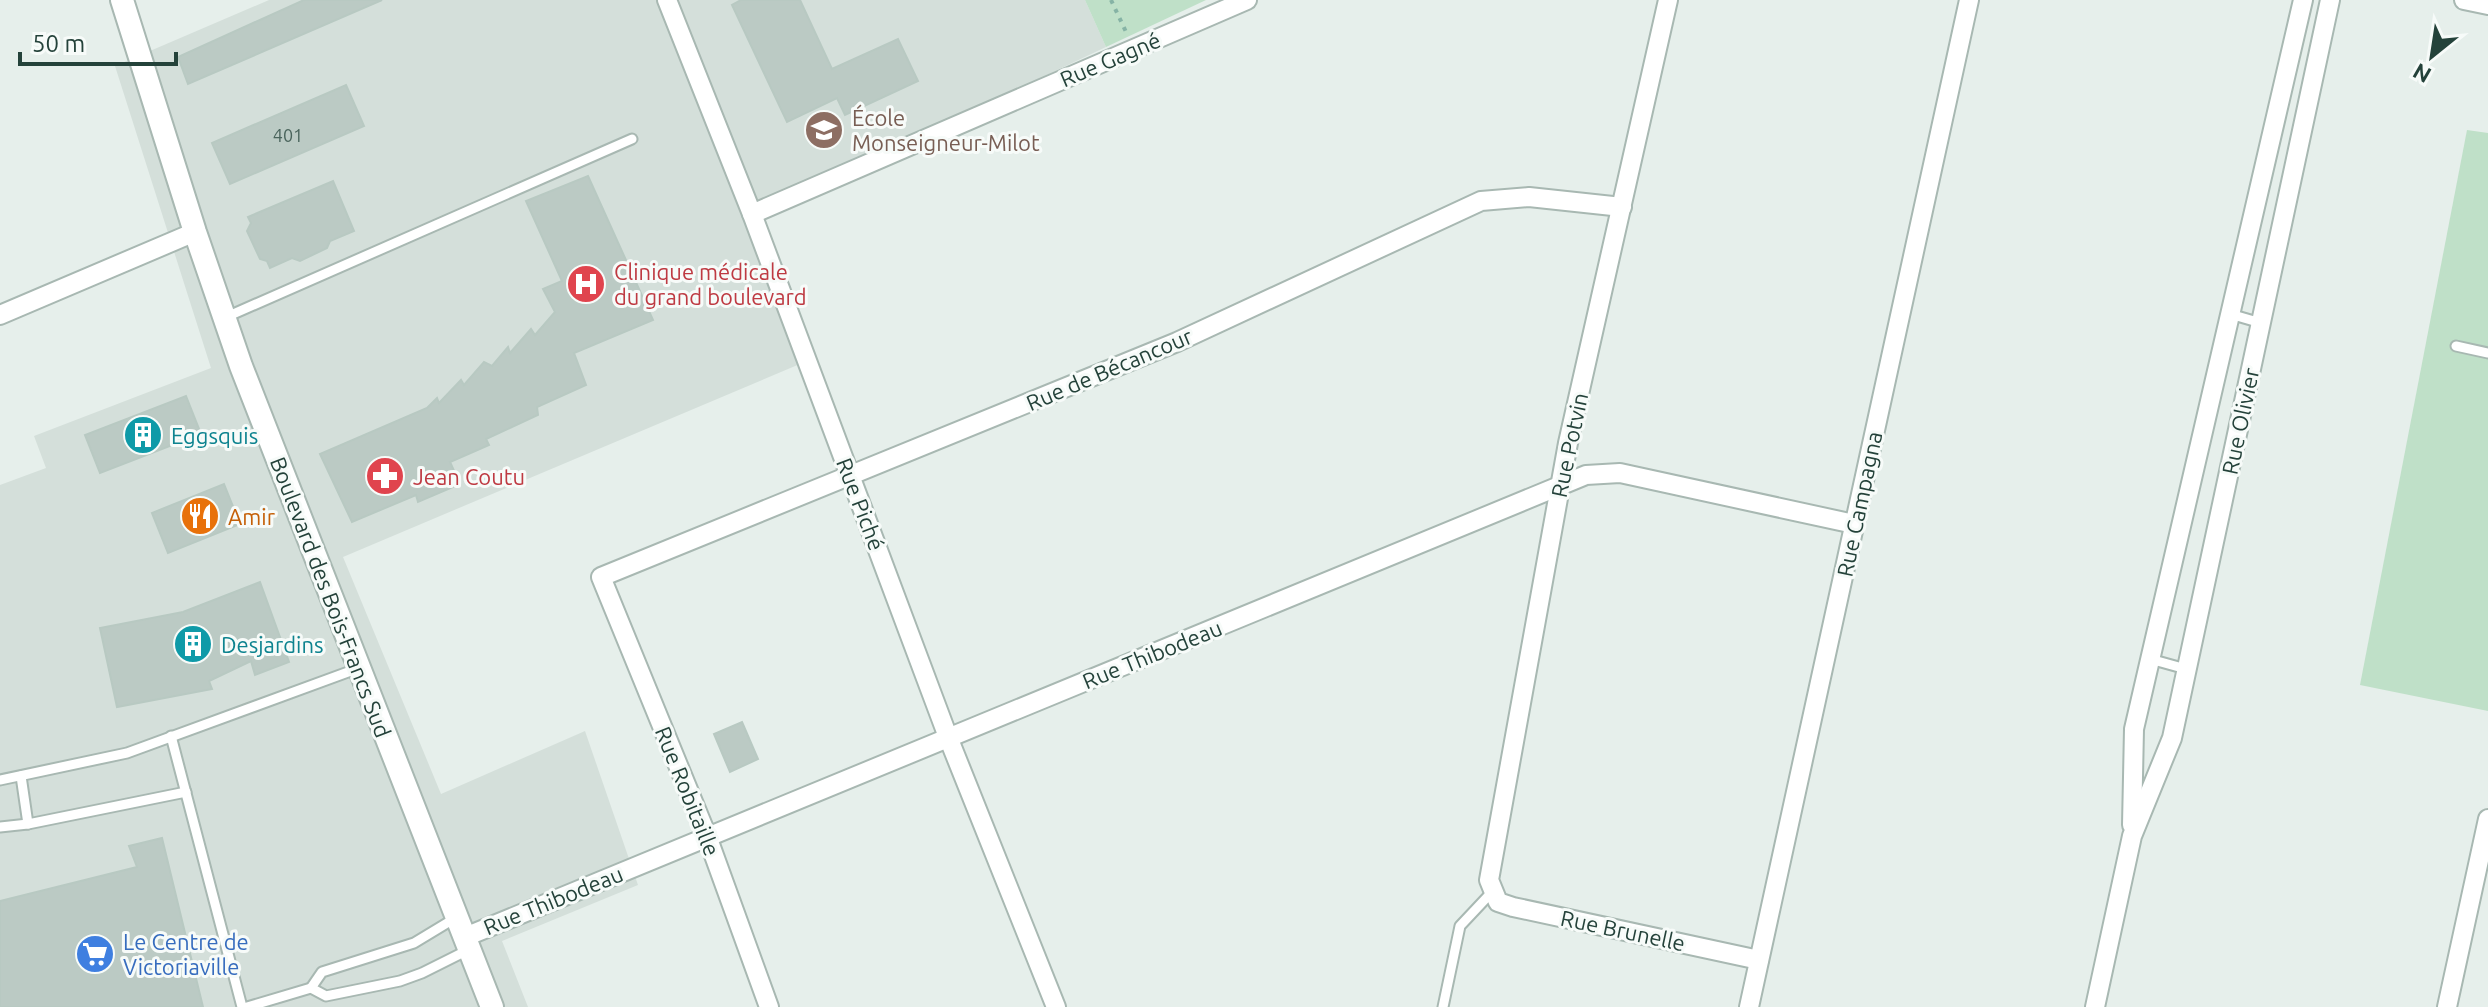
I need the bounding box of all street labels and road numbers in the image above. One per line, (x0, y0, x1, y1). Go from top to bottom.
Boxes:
street label: Rue Gagné (1056, 27, 1164, 91)
street label: Rue de Bécancour (1022, 323, 1196, 415)
street label: Rue Olivier (2217, 365, 2264, 476)
street label: Rue Potvin (1546, 390, 1592, 500)
street label: Rue Campagna (1831, 429, 1887, 579)
street label: Boulevard des Bois-Francs Sud (266, 453, 396, 741)
street label: Rue Piché (832, 454, 890, 554)
street label: Rue Thibodeau (1079, 615, 1225, 693)
street label: Rue Robitaille (651, 723, 725, 859)
street label: Rue Thibodeau (480, 861, 626, 939)
street label: Rue Brunelle (1558, 905, 1688, 955)

